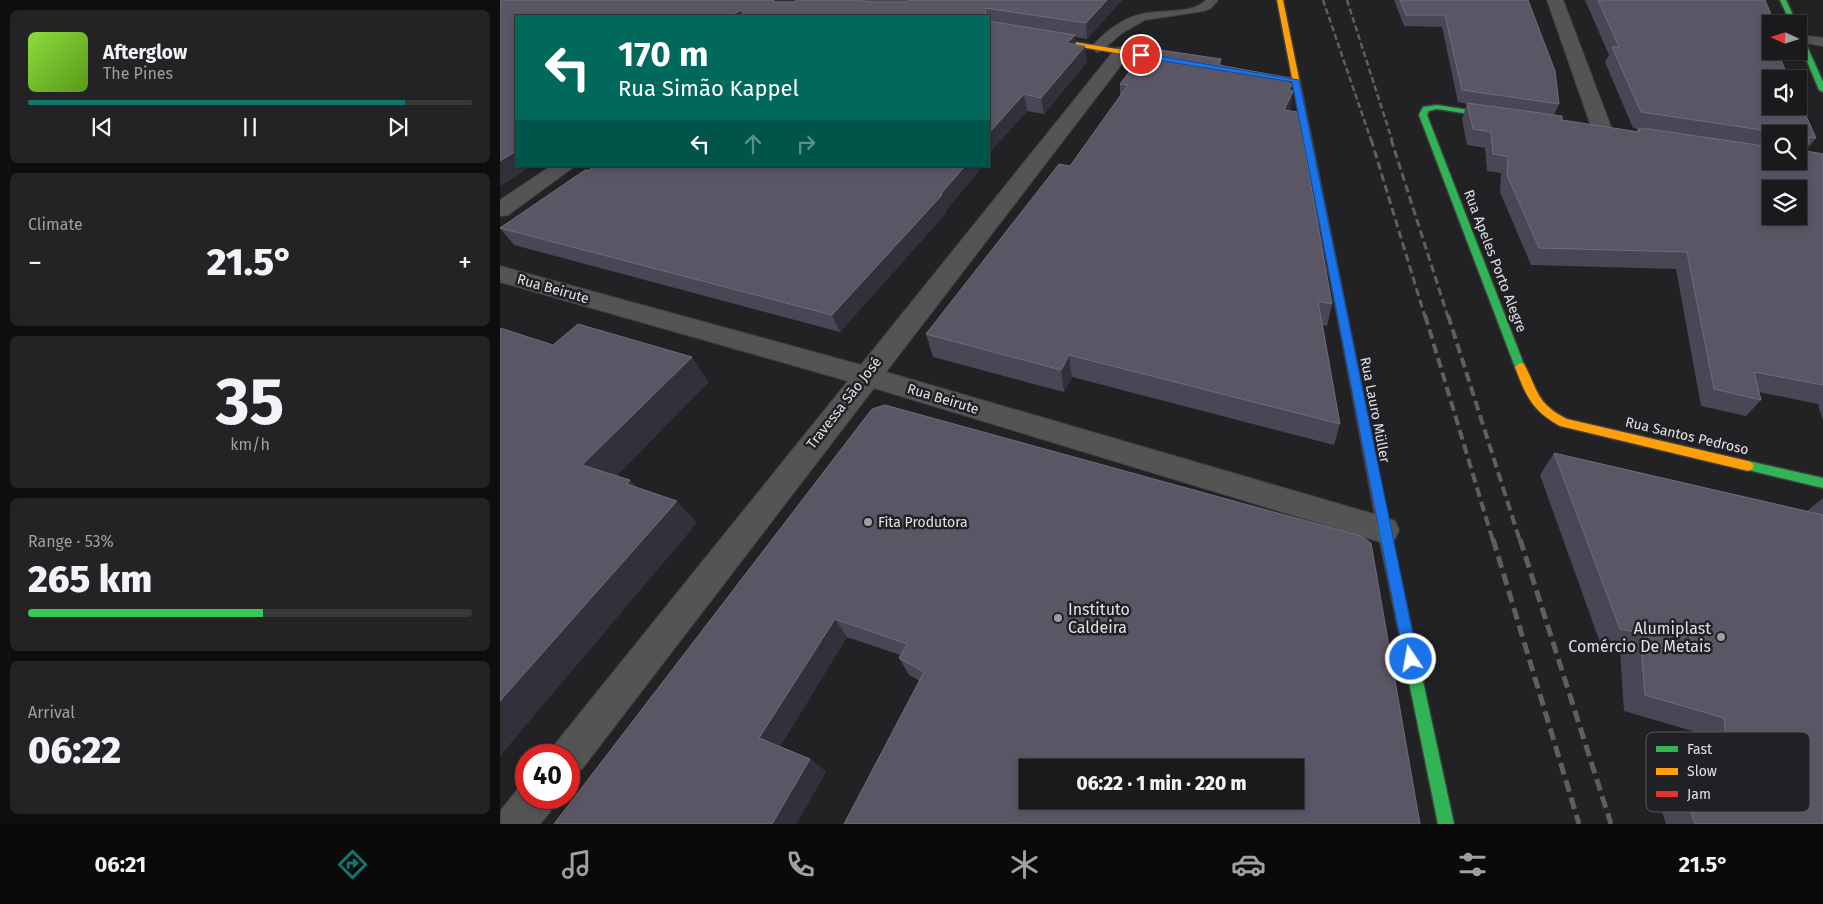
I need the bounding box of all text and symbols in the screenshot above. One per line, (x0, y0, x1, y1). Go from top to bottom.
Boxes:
north arrow (1762, 15, 1808, 60)
map controls (1762, 15, 1807, 225)
text: 170 m (618, 33, 709, 75)
pin (1120, 34, 1162, 76)
icon: left (535, 35, 600, 100)
text: Afterglow (103, 41, 187, 64)
icon: arrive (1127, 41, 1155, 69)
text: The Pines (103, 64, 173, 83)
button: sound (1762, 70, 1807, 115)
text: Rua Simão Kappel (618, 75, 799, 102)
icon: previous (88, 113, 116, 141)
icon: pause (236, 113, 264, 141)
icon: next (384, 113, 412, 141)
button: search (1762, 125, 1807, 170)
icon: left (686, 130, 714, 158)
icon: ahead (739, 130, 767, 158)
icon: right (792, 130, 820, 158)
button: layers (1762, 180, 1807, 225)
street label: Rua Apeles Porto Alegre (1460, 187, 1530, 335)
text: Climate (28, 215, 83, 234)
text: 21.5° (207, 239, 293, 285)
text: − (28, 246, 42, 279)
text: + (458, 246, 472, 279)
street label: Rua Beirute (515, 271, 591, 307)
street label: Travessa São José (803, 354, 885, 452)
street label: Rua Lauro Müller (1356, 356, 1394, 465)
text: 35 (216, 363, 284, 441)
street label: Rua Beirute (905, 380, 981, 418)
street label: Rua Santos Pedroso (1624, 414, 1750, 458)
text: km/h (230, 435, 270, 454)
place label: Fita Produtora (878, 514, 968, 531)
marker: Fita Produtora (862, 516, 874, 528)
text: Range · 53% (28, 532, 114, 551)
text: 265 km (28, 556, 152, 602)
place label: Instituto Caldeira (1068, 600, 1130, 637)
marker: Instituto Caldeira (1052, 612, 1064, 624)
place label: Alumiplast Comércio De Metais (1568, 619, 1711, 656)
marker: Alumiplast Comércio De Metais (1715, 631, 1727, 643)
position arrow (1384, 632, 1436, 684)
text: Arrival (28, 703, 75, 722)
text: 06:22 (28, 727, 121, 773)
legend (1646, 732, 1810, 812)
text: Fast (1687, 741, 1713, 758)
speed limit sign: 40 (515, 744, 580, 809)
text: Slow (1687, 763, 1717, 780)
text: 06:22 · 1 min · 220 m (1076, 772, 1247, 795)
text: Jam (1687, 786, 1711, 803)
icon: directions (335, 847, 370, 882)
icon: music (559, 847, 594, 882)
icon: phone (783, 847, 818, 882)
icon: climate (1007, 847, 1042, 882)
icon: car (1231, 847, 1266, 882)
icon: filters (1455, 847, 1490, 882)
text: 06:21 (94, 851, 146, 878)
text: 21.5° (1679, 851, 1728, 878)

